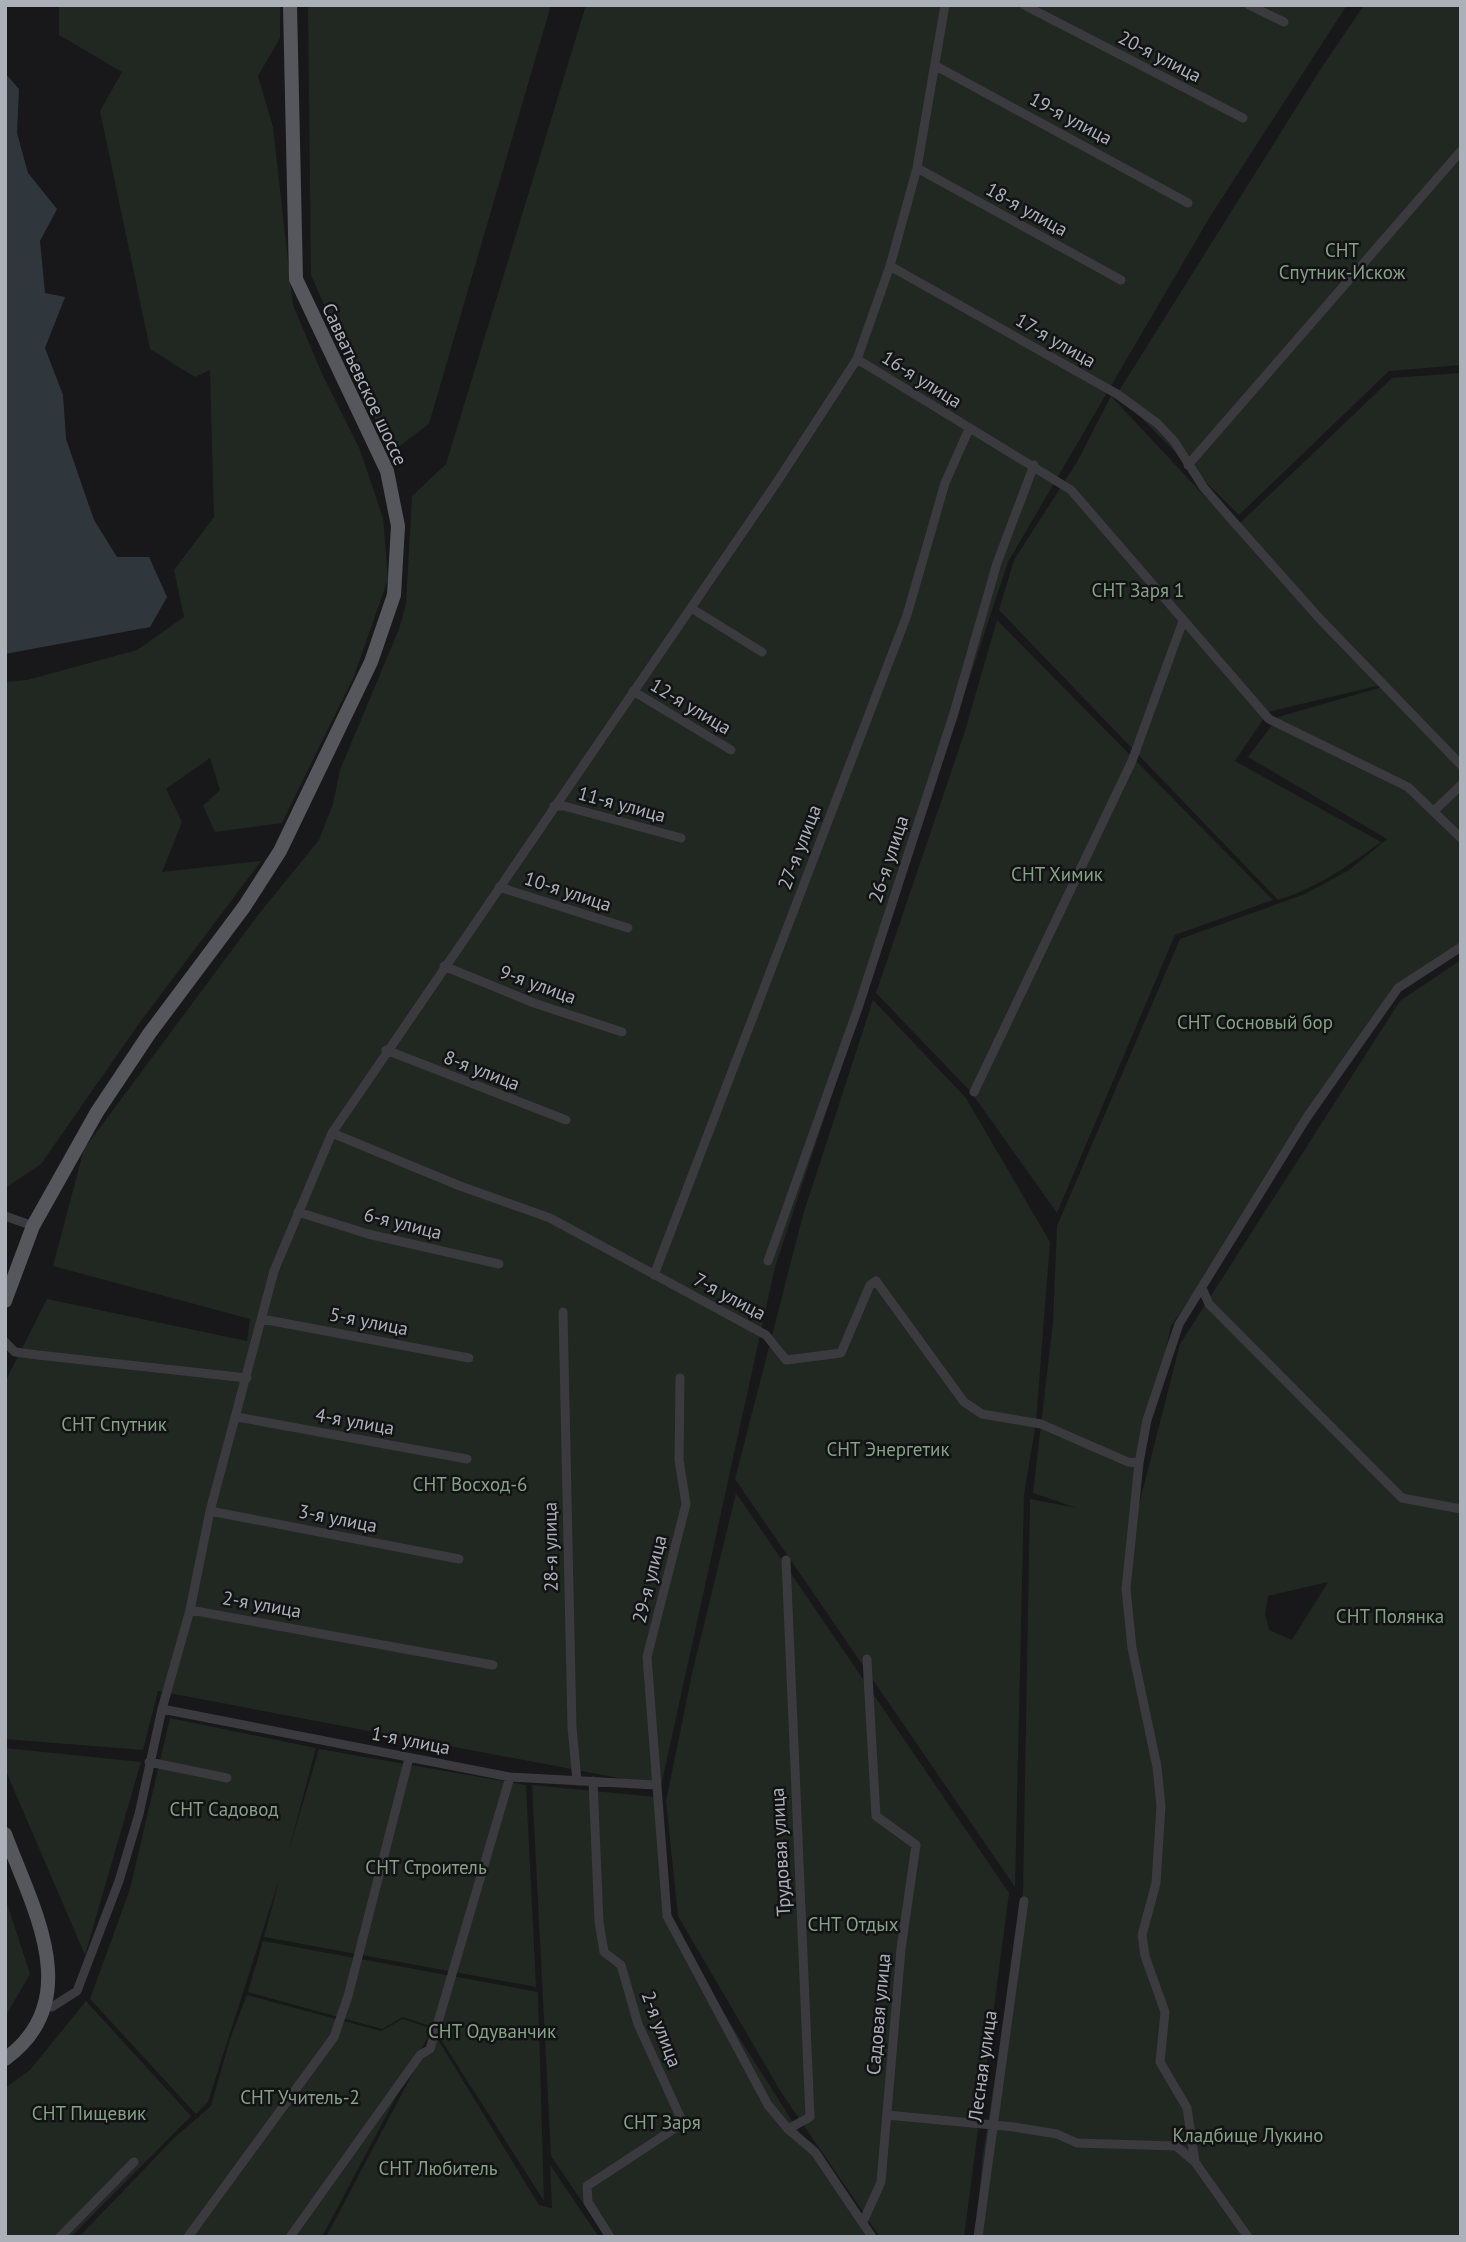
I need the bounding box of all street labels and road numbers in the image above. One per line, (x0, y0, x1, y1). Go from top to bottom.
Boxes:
street label: 20-я улица (1114, 25, 1206, 87)
street label: 19-я улица (1026, 86, 1116, 150)
street label: 18-я улица (982, 177, 1072, 241)
street label: Савватьевское шоссе (317, 299, 413, 469)
street label: 17-я улица (1012, 307, 1100, 373)
street label: 16-я улица (877, 345, 967, 413)
street label: 12-я улица (646, 673, 736, 739)
street label: 11-я улица (575, 781, 669, 827)
street label: 27-я улица (772, 801, 826, 893)
street label: 26-я улица (863, 812, 913, 906)
street label: 10-я улица (521, 866, 615, 916)
street label: 9-я улица (496, 959, 580, 1009)
street label: 8-я улица (441, 1045, 523, 1095)
street label: 6-я улица (361, 1202, 445, 1244)
street label: 7-я улица (690, 1267, 770, 1325)
street label: 5-я улица (328, 1302, 410, 1340)
street label: 4-я улица (314, 1402, 396, 1440)
street label: 3-я улица (297, 1499, 379, 1537)
street label: 28-я улица (537, 1502, 563, 1592)
street label: 29-я улица (626, 1532, 672, 1626)
street label: 2-я улица (221, 1585, 303, 1623)
street label: 1-я улица (370, 1721, 452, 1759)
street label: Трудовая улица (765, 1787, 795, 1917)
street label: Садовая улица (861, 1952, 895, 2076)
street label: 2-я улица (637, 1988, 687, 2070)
street label: Лесная улица (962, 2009, 1002, 2124)

